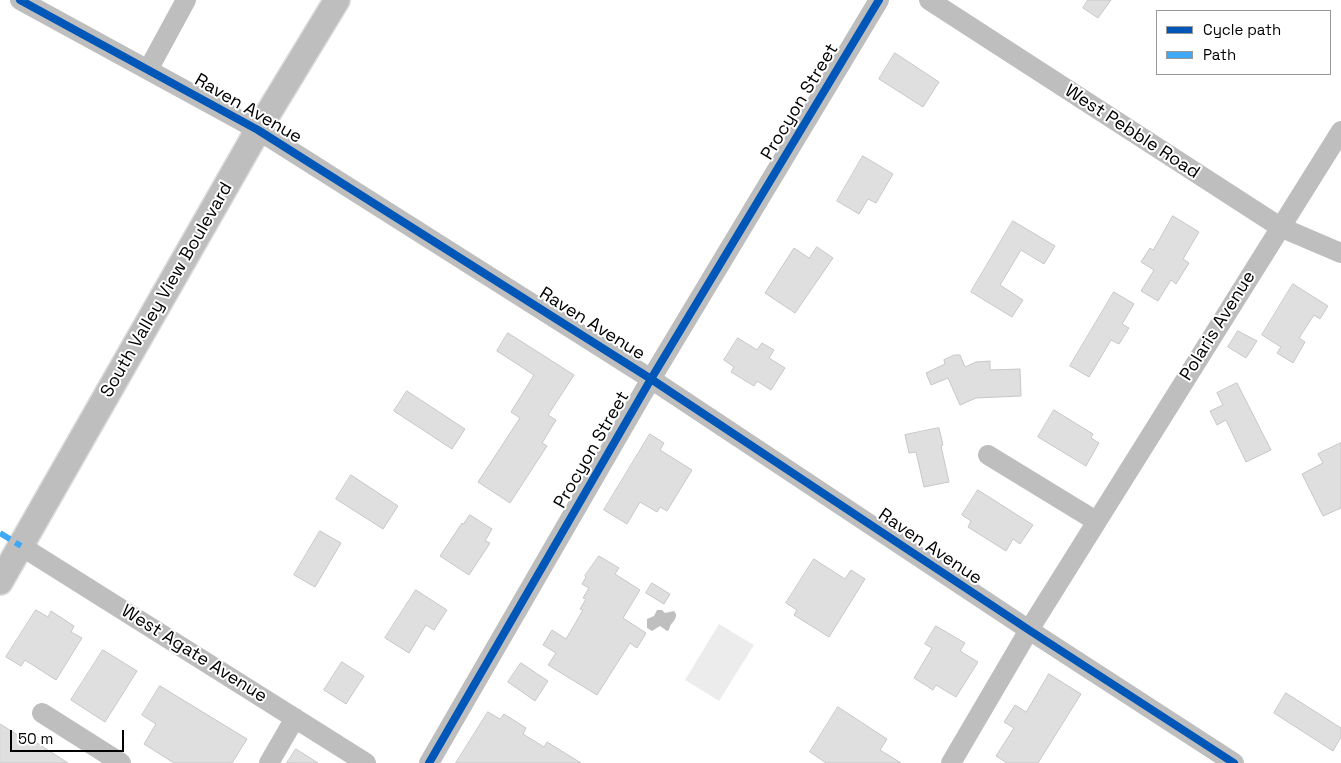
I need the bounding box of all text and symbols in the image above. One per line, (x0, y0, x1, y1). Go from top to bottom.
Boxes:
legend (1156, 10, 1331, 75)
text: Cycle path (1203, 20, 1281, 39)
street label: Procyon Street (757, 40, 843, 164)
text: Path (1203, 45, 1236, 64)
street label: Raven Avenue (190, 70, 306, 148)
street label: West Pebble Road (1060, 80, 1204, 184)
street label: South Valley View Boulevard (96, 179, 238, 401)
street label: Polaris Avenue (1176, 267, 1260, 385)
street label: Raven Avenue (535, 283, 649, 365)
street label: Procyon Street (550, 387, 634, 513)
street label: Raven Avenue (874, 504, 986, 590)
street label: West Agate Avenue (117, 600, 271, 708)
scale bar (12, 720, 126, 752)
text: 50 m (18, 729, 53, 748)

